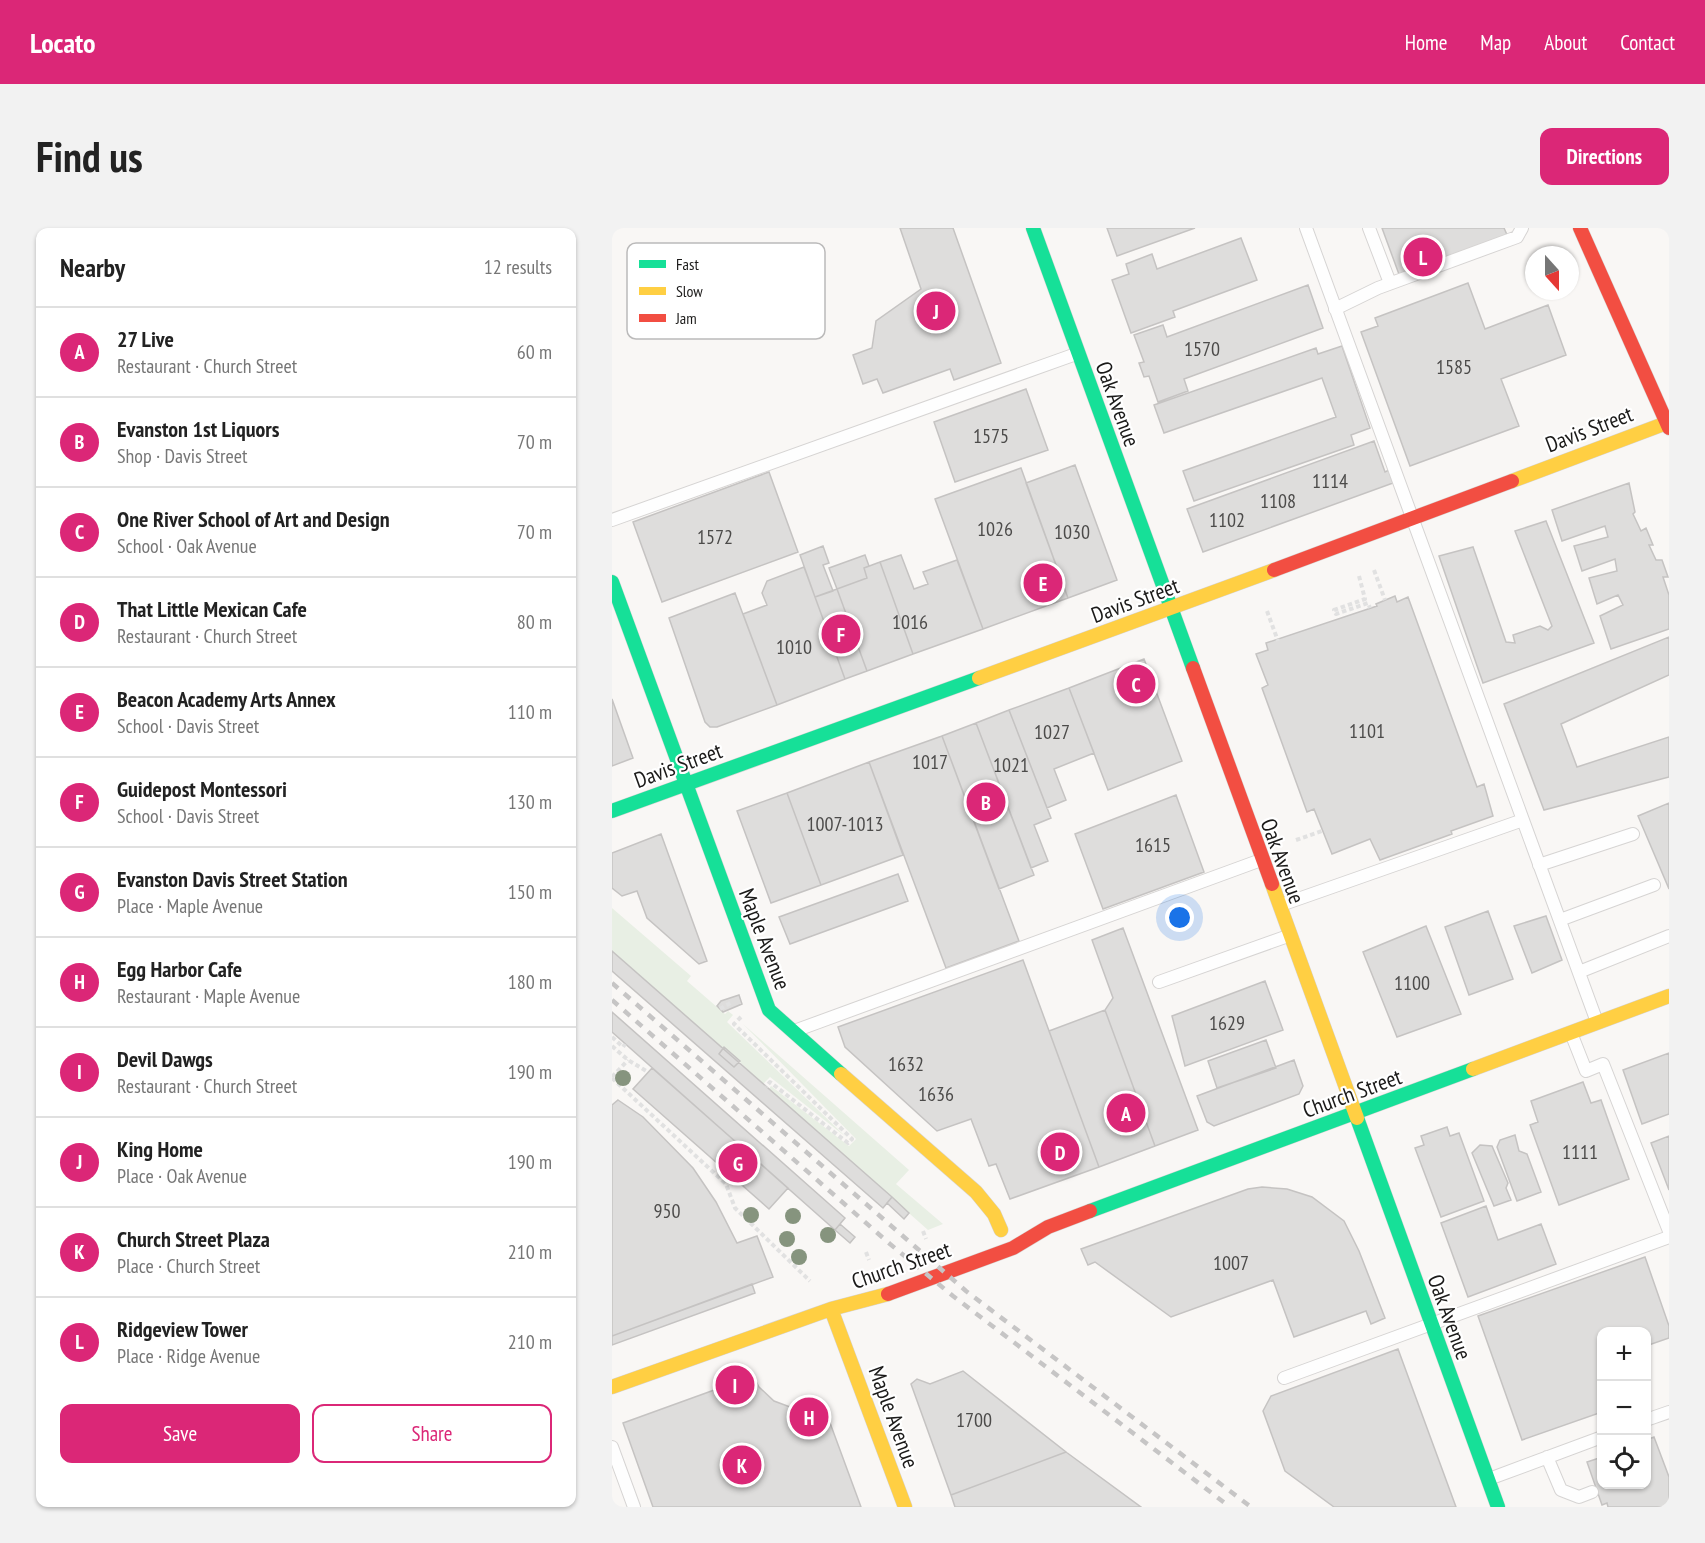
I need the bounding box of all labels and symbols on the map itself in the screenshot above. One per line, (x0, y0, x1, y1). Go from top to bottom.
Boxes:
pin: L (1404, 234, 1442, 279)
legend (627, 243, 825, 339)
north arrow (1525, 246, 1579, 300)
text: Fast (676, 254, 699, 274)
text: Slow (676, 281, 703, 301)
pin: J (916, 288, 956, 334)
text: Jam (675, 308, 697, 328)
house number: 1570 (1184, 336, 1220, 362)
house number: 1585 (1436, 354, 1472, 380)
street label: Oak Avenue (1090, 358, 1146, 450)
street label: Davis Street (1541, 400, 1637, 458)
house number: 1575 (973, 423, 1009, 449)
house number: 1114 (1312, 468, 1348, 494)
house number: 1108 (1260, 488, 1296, 514)
house number: 1102 (1209, 507, 1245, 533)
house number: 1026 (977, 516, 1013, 542)
house number: 1030 (1054, 519, 1090, 545)
house number: 1572 (697, 524, 733, 550)
pin: E (1024, 560, 1062, 606)
street label: Davis Street (1087, 571, 1183, 629)
house number: 1016 (892, 609, 928, 635)
pin: F (822, 612, 860, 656)
house number: 1010 (776, 634, 812, 660)
pin: C (1116, 662, 1156, 706)
house number: 1101 (1349, 718, 1385, 744)
house number: 1027 (1034, 719, 1070, 745)
street label: Davis Street (630, 736, 726, 794)
house number: 1017 (912, 749, 948, 775)
house number: 1021 (993, 752, 1029, 778)
pin: B (966, 780, 1006, 824)
house number: 1007-1013 (807, 811, 883, 837)
street label: Oak Avenue (1255, 815, 1311, 907)
house number: 1615 (1135, 832, 1171, 858)
street label: Maple Avenue (733, 884, 797, 994)
your location (1165, 903, 1194, 932)
house number: 1100 (1394, 970, 1430, 996)
house number: 1629 (1209, 1010, 1245, 1036)
house number: 1632 (888, 1051, 924, 1077)
street label: Church Street (1299, 1062, 1405, 1124)
house number: 1636 (918, 1081, 954, 1107)
pin: A (1106, 1090, 1146, 1136)
pin: D (1040, 1130, 1080, 1174)
house number: 1111 (1562, 1139, 1598, 1165)
pin: G (718, 1140, 758, 1186)
house number: 950 (654, 1198, 681, 1224)
street label: Church Street (848, 1235, 954, 1295)
house number: 1007 (1213, 1250, 1249, 1276)
street label: Oak Avenue (1422, 1271, 1478, 1363)
pin: I (716, 1362, 754, 1408)
street label: Maple Avenue (863, 1362, 925, 1472)
pin: H (790, 1394, 828, 1440)
house number: 1700 (956, 1407, 992, 1433)
pin: K (722, 1442, 762, 1488)

